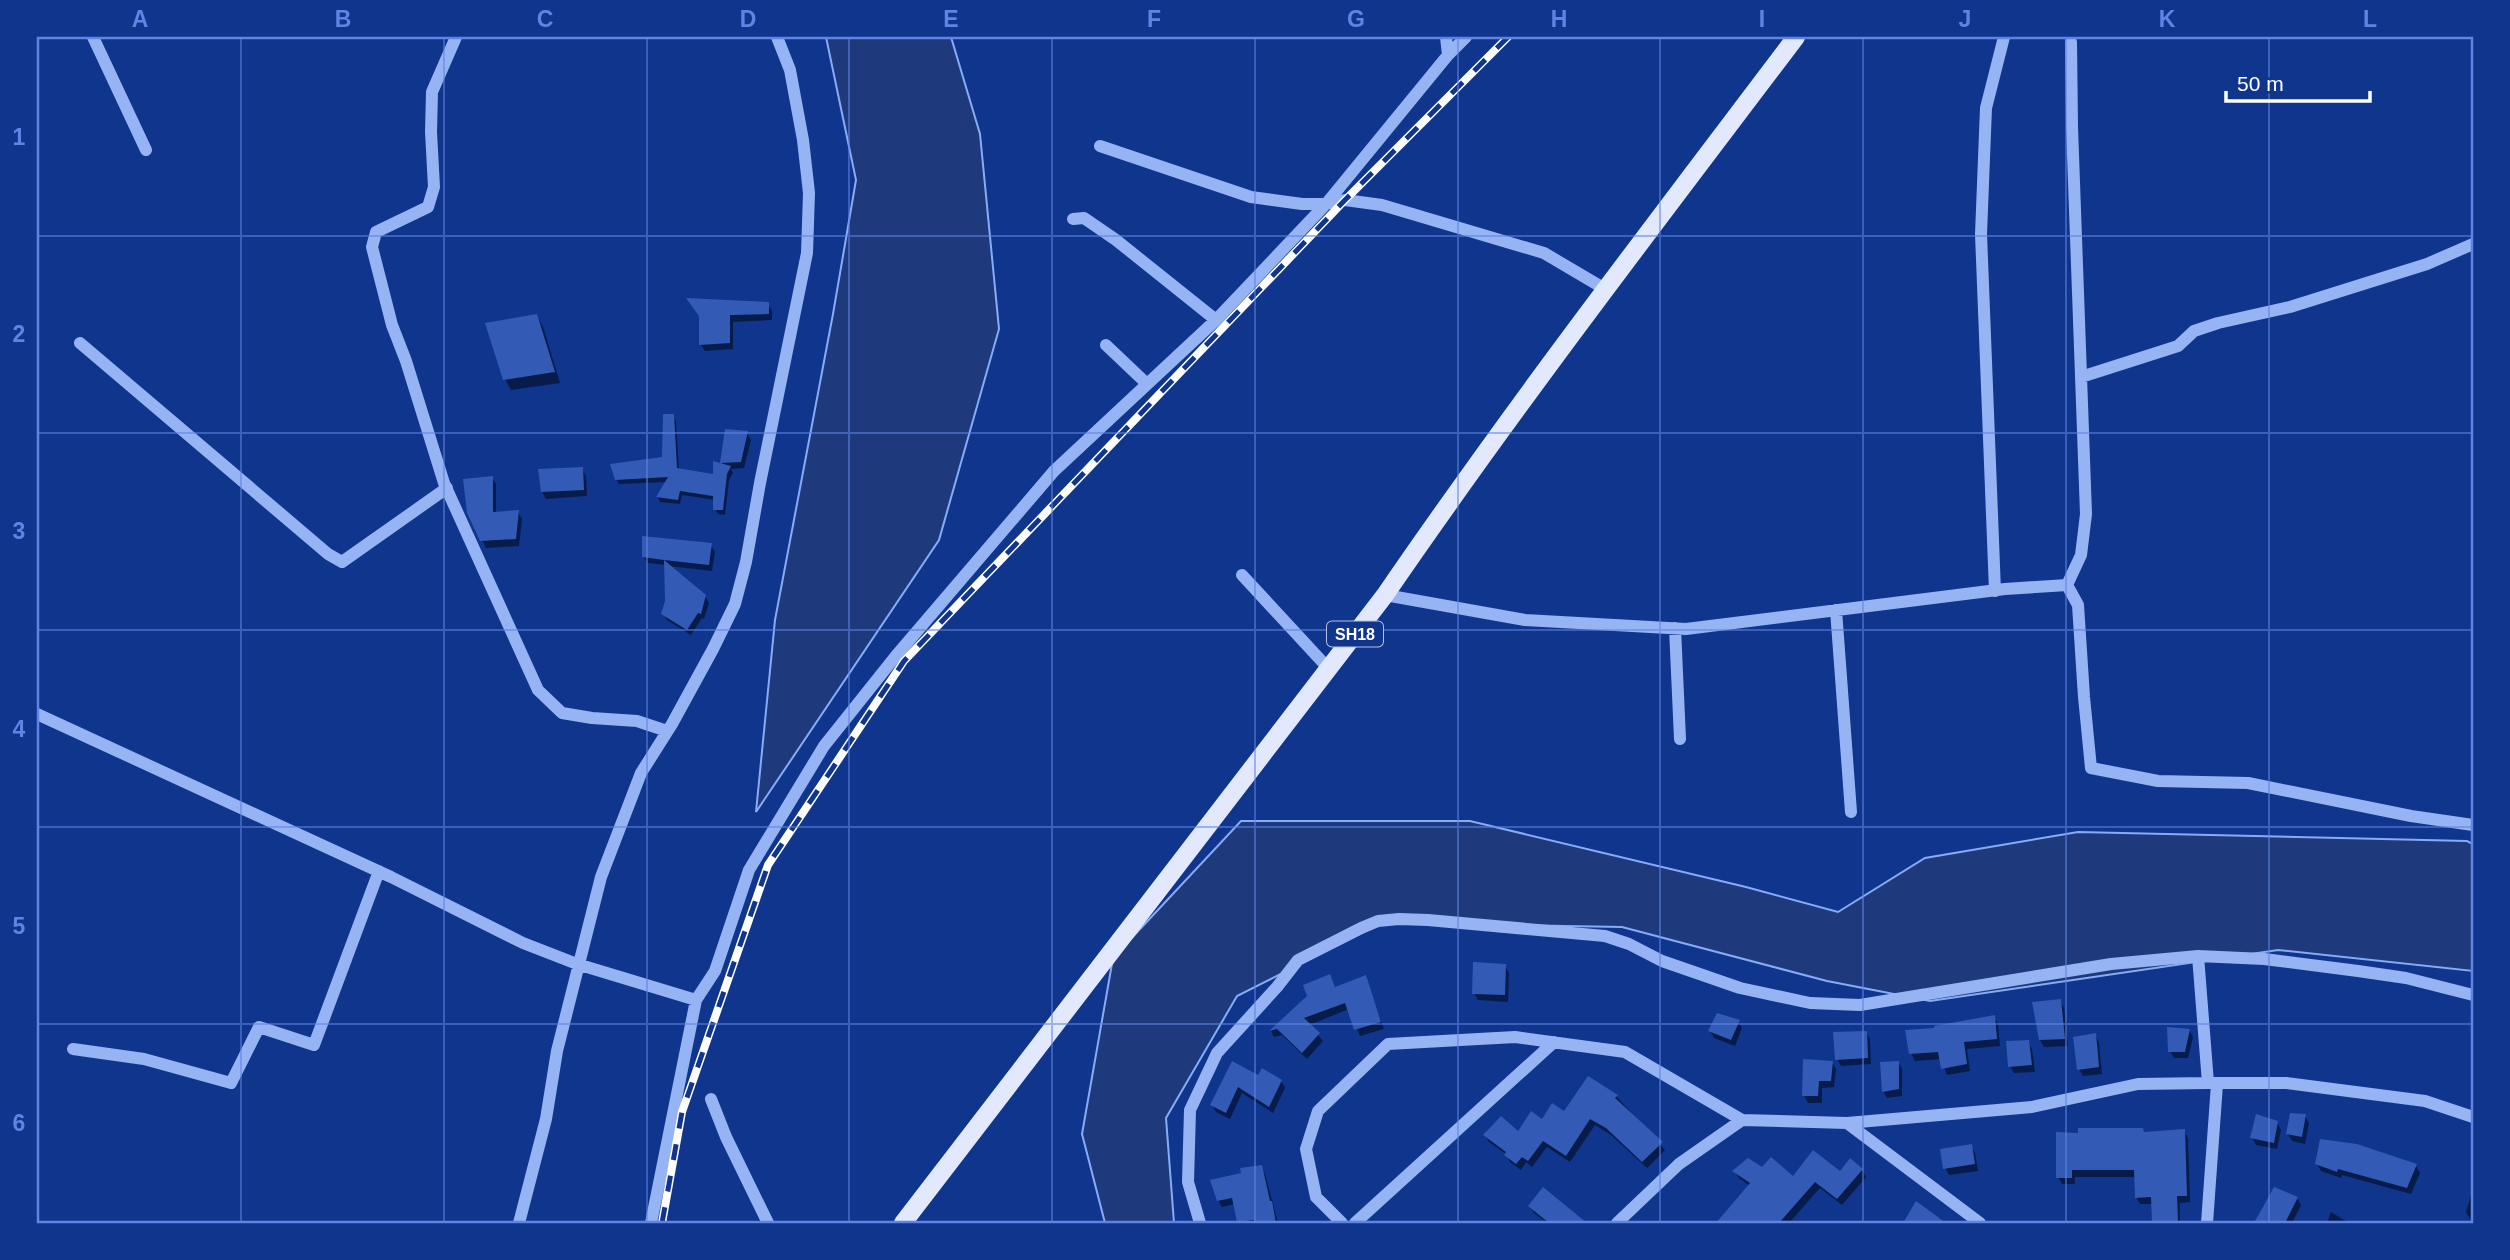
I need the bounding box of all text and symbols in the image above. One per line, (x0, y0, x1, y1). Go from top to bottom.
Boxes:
text: A (132, 6, 148, 32)
text: B (335, 6, 351, 32)
text: C (537, 6, 553, 32)
text: D (740, 6, 756, 32)
text: E (943, 6, 959, 32)
text: F (1147, 6, 1161, 32)
text: G (1347, 6, 1365, 32)
text: H (1551, 6, 1567, 32)
text: I (1759, 6, 1765, 32)
text: J (1959, 6, 1971, 32)
text: K (2159, 6, 2176, 32)
text: L (2363, 6, 2377, 32)
scale bar (2226, 60, 2370, 104)
text: 50 m (2237, 72, 2284, 95)
text: 1 (13, 124, 26, 150)
text: 2 (13, 321, 25, 347)
text: 3 (13, 518, 25, 544)
road number: SH18 (1327, 622, 1383, 646)
text: 4 (13, 716, 26, 742)
text: 5 (13, 913, 26, 939)
text: 6 (13, 1110, 25, 1136)

